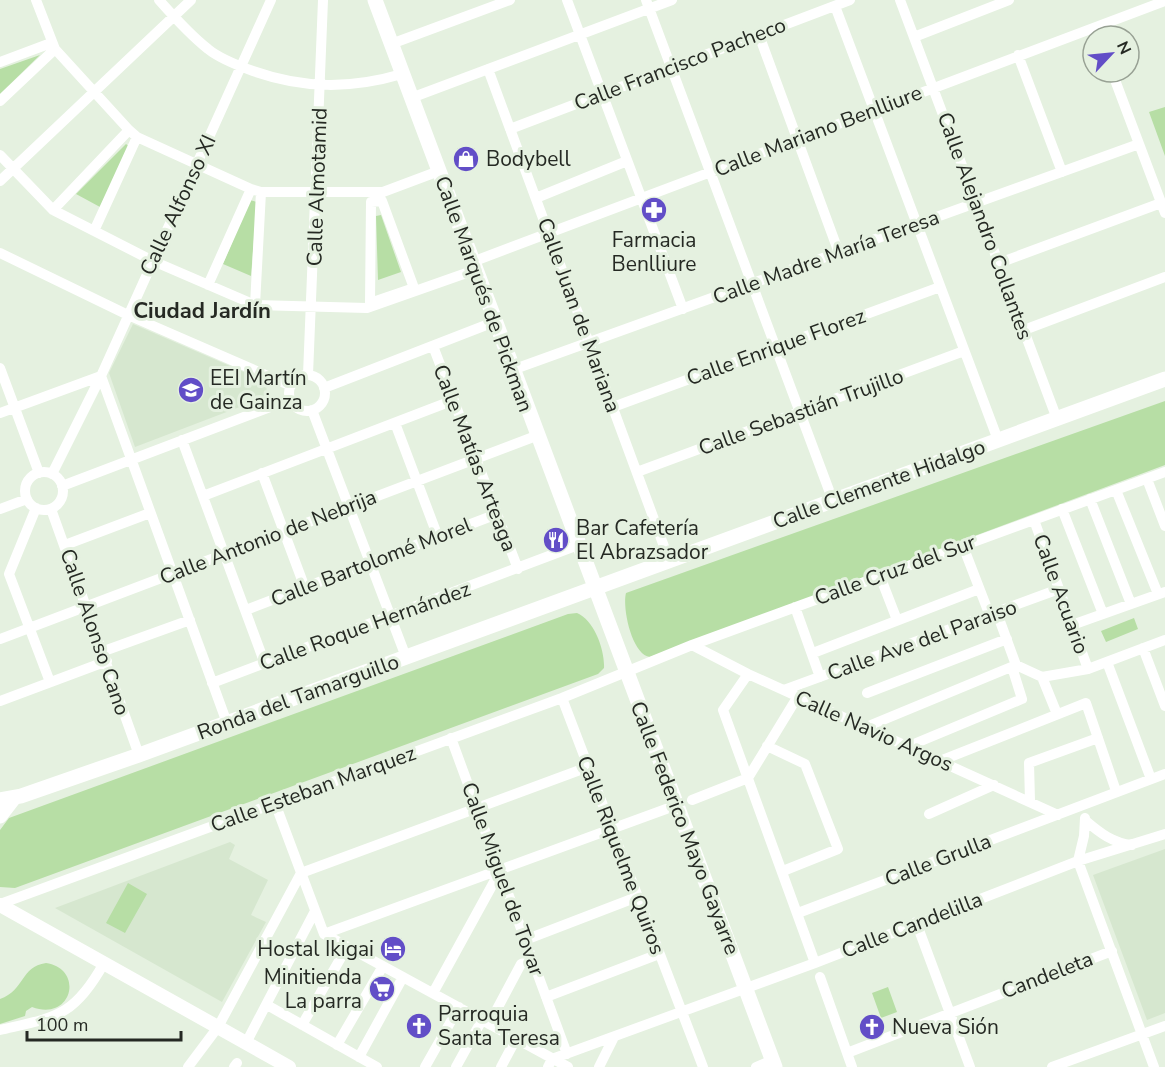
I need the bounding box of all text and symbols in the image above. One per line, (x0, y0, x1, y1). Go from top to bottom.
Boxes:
street label: Calle Francisco Pacheco (570, 11, 790, 117)
north arrow (1081, 24, 1141, 84)
text: N (1111, 38, 1136, 58)
street label: Calle Mariano Benlliure (710, 78, 926, 184)
street label: Calle Almotamid (300, 107, 334, 267)
street label: Calle Alejandro Collantes (931, 108, 1039, 344)
street label: Calle Alfonso XI (133, 130, 223, 280)
shop icon: Bodybell (451, 144, 481, 174)
place label: Bodybell (486, 145, 572, 173)
street label: Calle Marqués de Pickman (428, 172, 540, 416)
pharmacy icon: Farmacia Benlliure (639, 195, 669, 225)
street label: Calle Madre María Teresa (709, 203, 943, 311)
street label: Calle Juan de Mariana (531, 214, 627, 416)
place label: Farmacia Benlliure (612, 226, 696, 278)
district label: Ciudad Jardín (133, 296, 271, 326)
street label: Calle Enrique Florez (683, 302, 870, 392)
street label: Calle Matías Arteaga (426, 361, 524, 555)
street label: Calle Sebastián Trujillo (695, 362, 907, 462)
place label: EEI Martín de Gainza (210, 364, 307, 416)
school or university icon: EEI Martín de Gainza (176, 375, 206, 405)
street label: Calle Clemente Hidalgo (769, 432, 989, 536)
street label: Calle Antonio de Nebrija (156, 483, 380, 591)
street label: Calle Bartolomé Morel (267, 511, 476, 613)
place label: Bar Cafetería El Abrazsador (576, 514, 709, 566)
restaurant icon: Bar Cafetería El Abrazsador (541, 525, 571, 555)
street label: Calle Cruz del Sur (811, 528, 980, 612)
street label: Calle Acuario (1026, 530, 1096, 658)
street label: Calle Alonso Cano (53, 545, 137, 719)
street label: Calle Roque Hernández (256, 575, 475, 677)
street label: Calle Ave del Paraiso (823, 593, 1021, 687)
street label: Ronda del Tamarguillo (193, 647, 403, 747)
street label: Calle Navio Argos (791, 684, 957, 778)
street label: Calle Federico Mayo Gayarre (624, 697, 746, 959)
street label: Calle Esteban Marquez (207, 739, 420, 839)
street label: Calle Riquelme Quiros (570, 752, 672, 958)
street label: Calle Miguel de Tovar (455, 778, 551, 980)
street label: Calle Grulla (881, 827, 995, 893)
street label: Calle Candelilla (838, 885, 986, 965)
hotel icon: Hostal Ikigai (378, 934, 408, 964)
place label: Hostal Ikigai (257, 935, 374, 963)
street label: Candeleta (997, 945, 1097, 1005)
place label: Minitienda La parra (264, 963, 362, 1015)
supermarket icon: Minitienda La parra (367, 974, 397, 1004)
place label: Parroquia Santa Teresa (438, 1000, 560, 1052)
scale bar (27, 1004, 182, 1042)
church icon: Parroquia Santa Teresa (404, 1011, 434, 1041)
church icon: Nueva Sión (857, 1012, 887, 1042)
text: 100 m (36, 1013, 88, 1037)
place label: Nueva Sión (892, 1013, 999, 1041)

